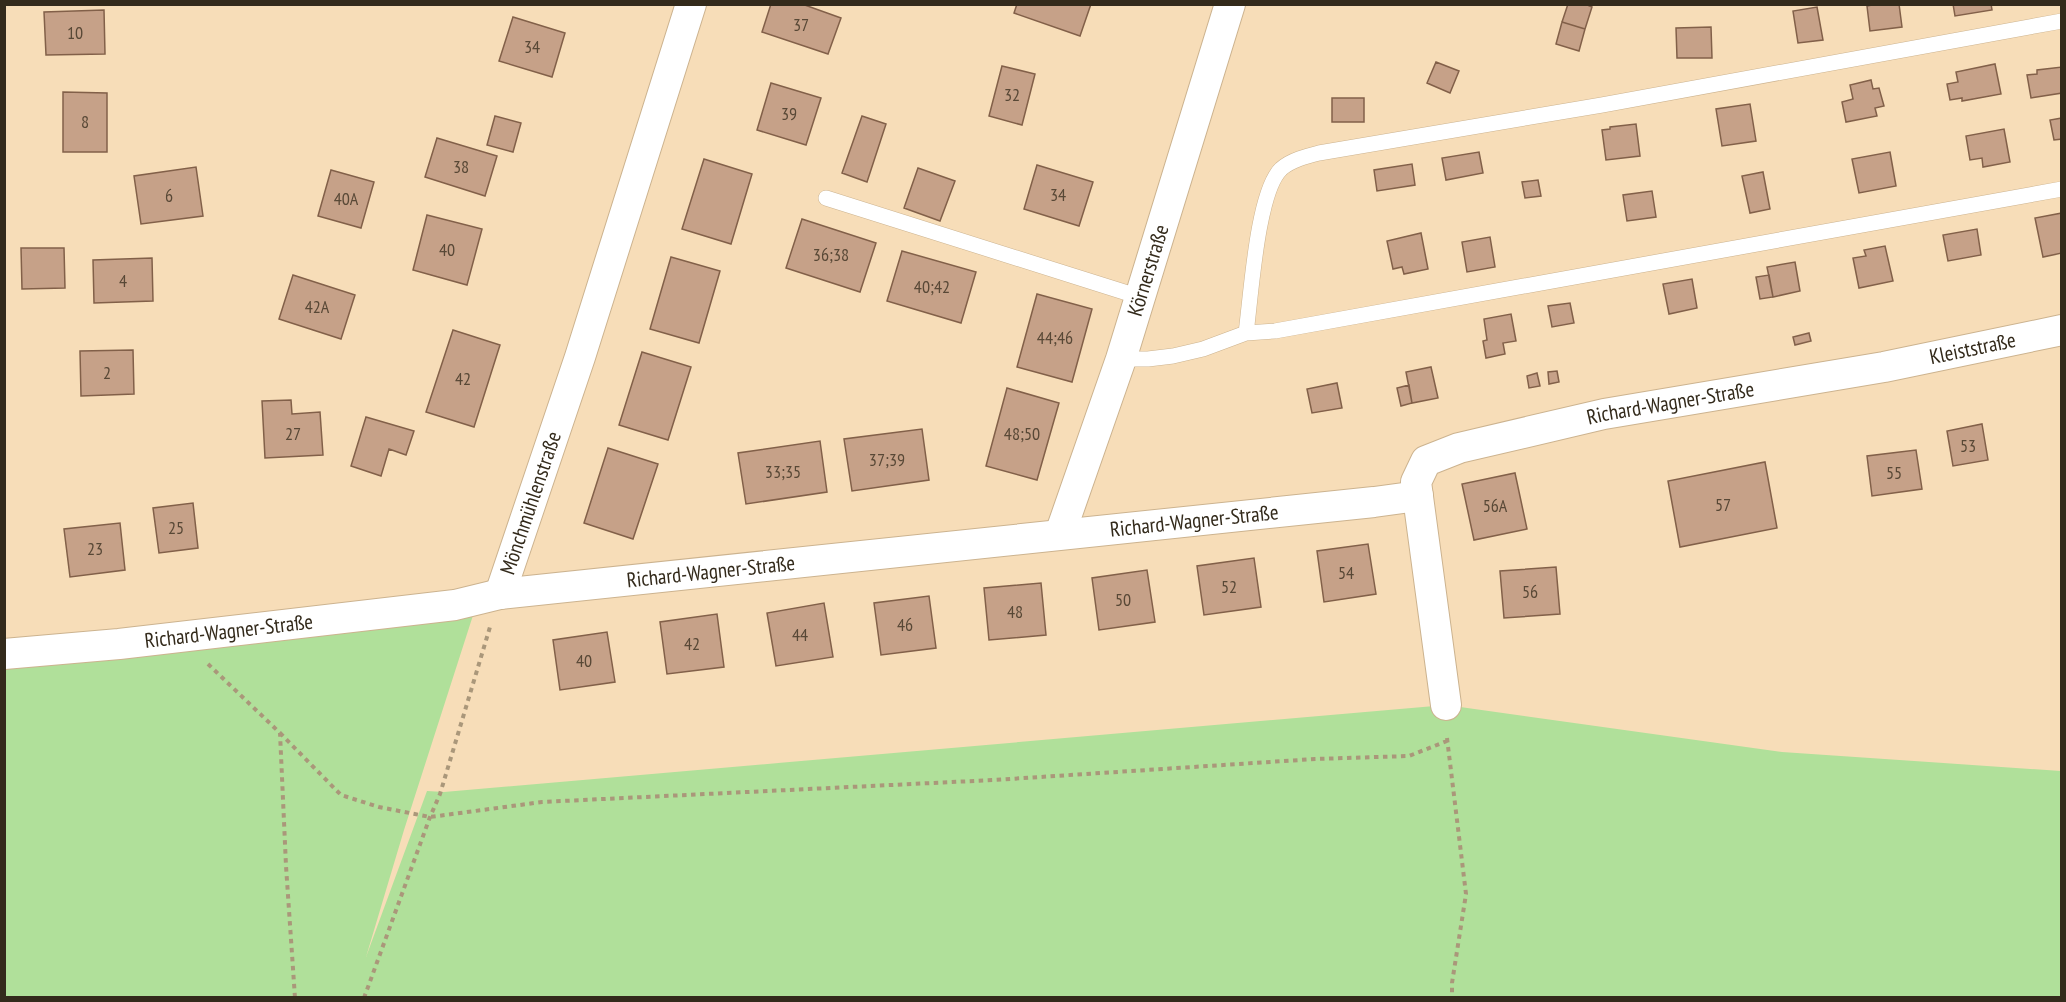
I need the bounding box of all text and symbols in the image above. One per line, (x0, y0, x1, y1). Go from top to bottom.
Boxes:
house number: 37 (793, 13, 809, 36)
house number: 10 (67, 21, 83, 44)
house number: 34 (524, 35, 540, 58)
house number: 32 (1004, 83, 1020, 106)
house number: 39 (781, 102, 797, 125)
house number: 8 (81, 110, 89, 133)
house number: 38 (453, 155, 469, 178)
house number: 34 (1050, 183, 1066, 206)
house number: 6 (165, 184, 173, 207)
house number: 40A (334, 187, 359, 210)
street label: Körnerstraße (1121, 221, 1174, 319)
house number: 40 (439, 238, 455, 261)
house number: 36;38 (813, 243, 849, 266)
house number: 4 (119, 269, 127, 292)
house number: 40;42 (914, 275, 950, 298)
house number: 42A (305, 295, 330, 318)
house number: 44;46 (1037, 326, 1073, 349)
street label: Kleiststraße (1927, 326, 2018, 370)
house number: 2 (103, 361, 111, 384)
house number: 42 (455, 367, 471, 390)
street label: Richard-Wagner-Straße (1584, 375, 1756, 431)
house number: 27 (285, 422, 301, 445)
house number: 48;50 (1004, 422, 1040, 445)
street label: Mönchmühlenstraße (494, 428, 567, 578)
house number: 53 (1960, 434, 1976, 457)
house number: 37;39 (869, 448, 905, 471)
house number: 33;35 (765, 460, 801, 483)
house number: 55 (1886, 461, 1902, 484)
house number: 57 (1715, 493, 1731, 516)
house number: 56A (1483, 494, 1508, 517)
street label: Richard-Wagner-Straße (1109, 498, 1280, 543)
house number: 25 (168, 516, 184, 539)
house number: 23 (87, 537, 103, 560)
street label: Richard-Wagner-Straße (625, 549, 796, 594)
house number: 54 (1338, 561, 1354, 584)
house number: 52 (1221, 575, 1237, 598)
house number: 56 (1522, 580, 1538, 603)
house number: 50 (1115, 588, 1131, 611)
house number: 48 (1007, 600, 1023, 623)
street label: Richard-Wagner-Straße (143, 608, 314, 654)
house number: 46 (897, 613, 913, 636)
house number: 44 (792, 623, 808, 646)
house number: 42 (684, 632, 700, 655)
house number: 40 (576, 649, 592, 672)

